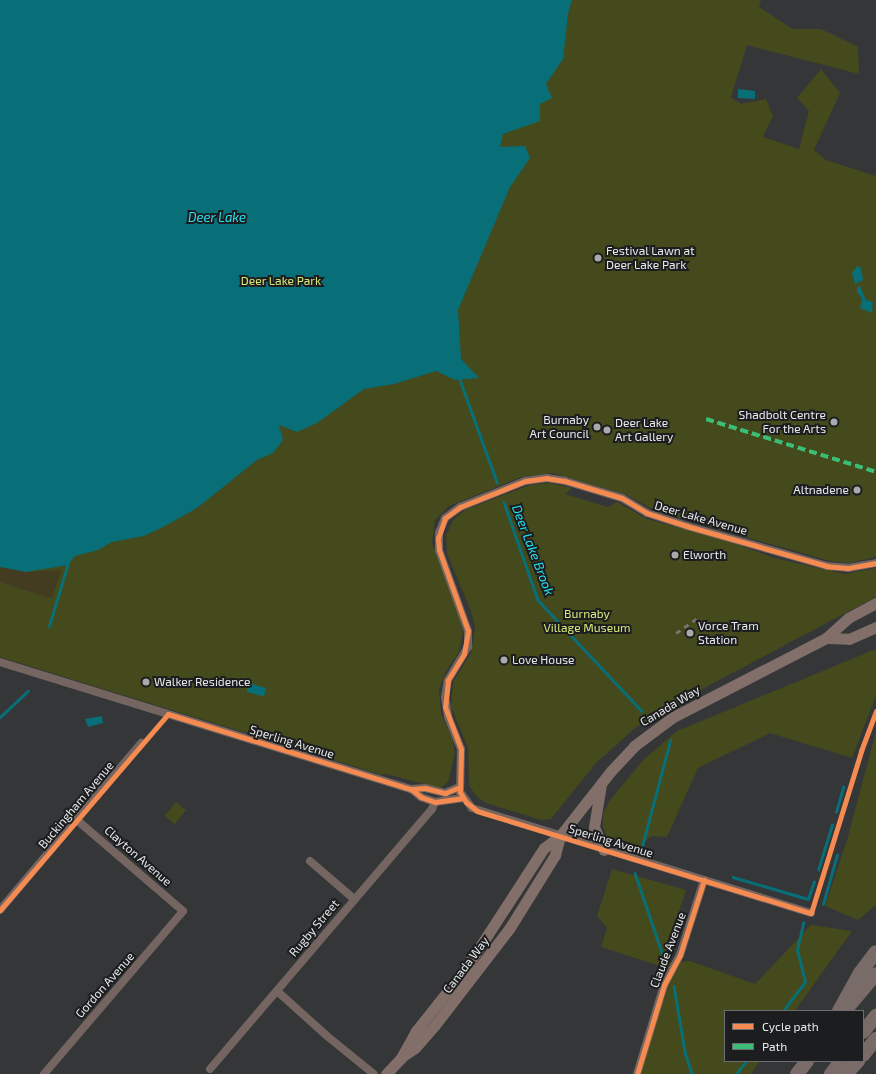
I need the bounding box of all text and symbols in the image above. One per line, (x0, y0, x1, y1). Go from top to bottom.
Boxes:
water label: Deer Lake (188, 209, 246, 225)
place label: Festival Lawn at Deer Lake Park (606, 244, 695, 272)
marker: Festival Lawn at Deer Lake Park (593, 253, 603, 263)
park label: Deer Lake Park (241, 274, 321, 288)
place label: Shadbolt Centre For the Arts (739, 408, 826, 436)
place label: Burnaby Art Council (530, 413, 589, 441)
place label: Deer Lake Art Gallery (615, 416, 673, 444)
marker: Shadbolt Centre For the Arts (829, 417, 839, 427)
marker: Burnaby Art Council (592, 422, 602, 432)
marker: Deer Lake Art Gallery (602, 425, 612, 435)
place label: Altnadene (793, 483, 849, 497)
marker: Altnadene (852, 485, 862, 495)
street label: Deer Lake Avenue (653, 498, 749, 538)
water label: Deer Lake Brook (509, 502, 557, 598)
place label: Elworth (683, 548, 726, 562)
marker: Elworth (670, 550, 680, 560)
park label: Burnaby Village Museum (543, 607, 631, 635)
place label: Vorce Tram Station (698, 619, 759, 647)
marker: Vorce Tram Station (685, 628, 695, 638)
place label: Love House (512, 653, 575, 667)
marker: Love House (499, 655, 509, 665)
place label: Walker Residence (154, 675, 251, 689)
marker: Walker Residence (141, 677, 151, 687)
street label: Canada Way (637, 682, 703, 730)
street label: Sperling Avenue (248, 722, 336, 762)
street label: Buckingham Avenue (35, 758, 117, 852)
street label: Sperling Avenue (567, 821, 655, 861)
street label: Clayton Avenue (101, 823, 175, 889)
street label: Rugby Street (286, 897, 342, 959)
street label: Claude Avenue (647, 910, 689, 990)
street label: Canada Way (440, 934, 492, 996)
street label: Gordon Avenue (72, 949, 138, 1021)
legend (724, 1010, 864, 1062)
text: Cycle path (762, 1019, 819, 1033)
text: Path (762, 1039, 787, 1053)

